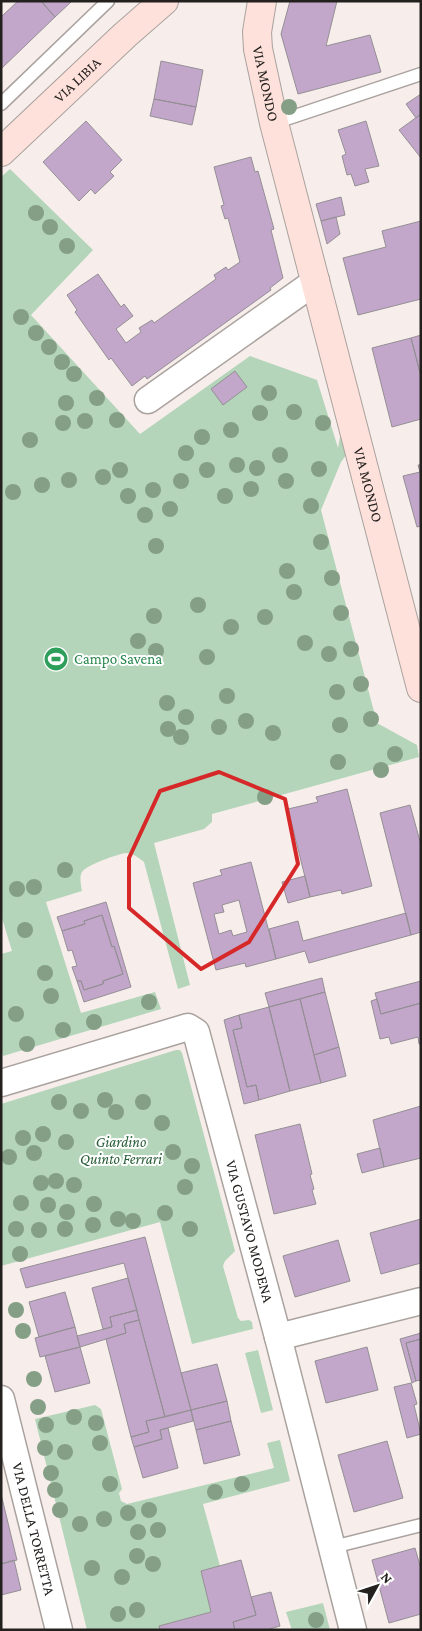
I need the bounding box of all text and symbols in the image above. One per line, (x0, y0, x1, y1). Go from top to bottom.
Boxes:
street label: VIA MONDO (250, 44, 281, 123)
street label: VIA LIBIA (51, 54, 104, 106)
street label: VIA MONDO (351, 446, 386, 524)
sports icon: Campo Savena (43, 646, 69, 672)
place label: Campo Savena (74, 651, 162, 668)
park label: Giardino Quinto Ferrari (80, 1134, 163, 1167)
street label: VIA GUSTAVO MODENA (223, 1158, 276, 1305)
street label: VIA DELLA TORRETTA (9, 1461, 58, 1597)
north arrow (352, 1561, 402, 1611)
text: N (378, 1569, 396, 1587)

